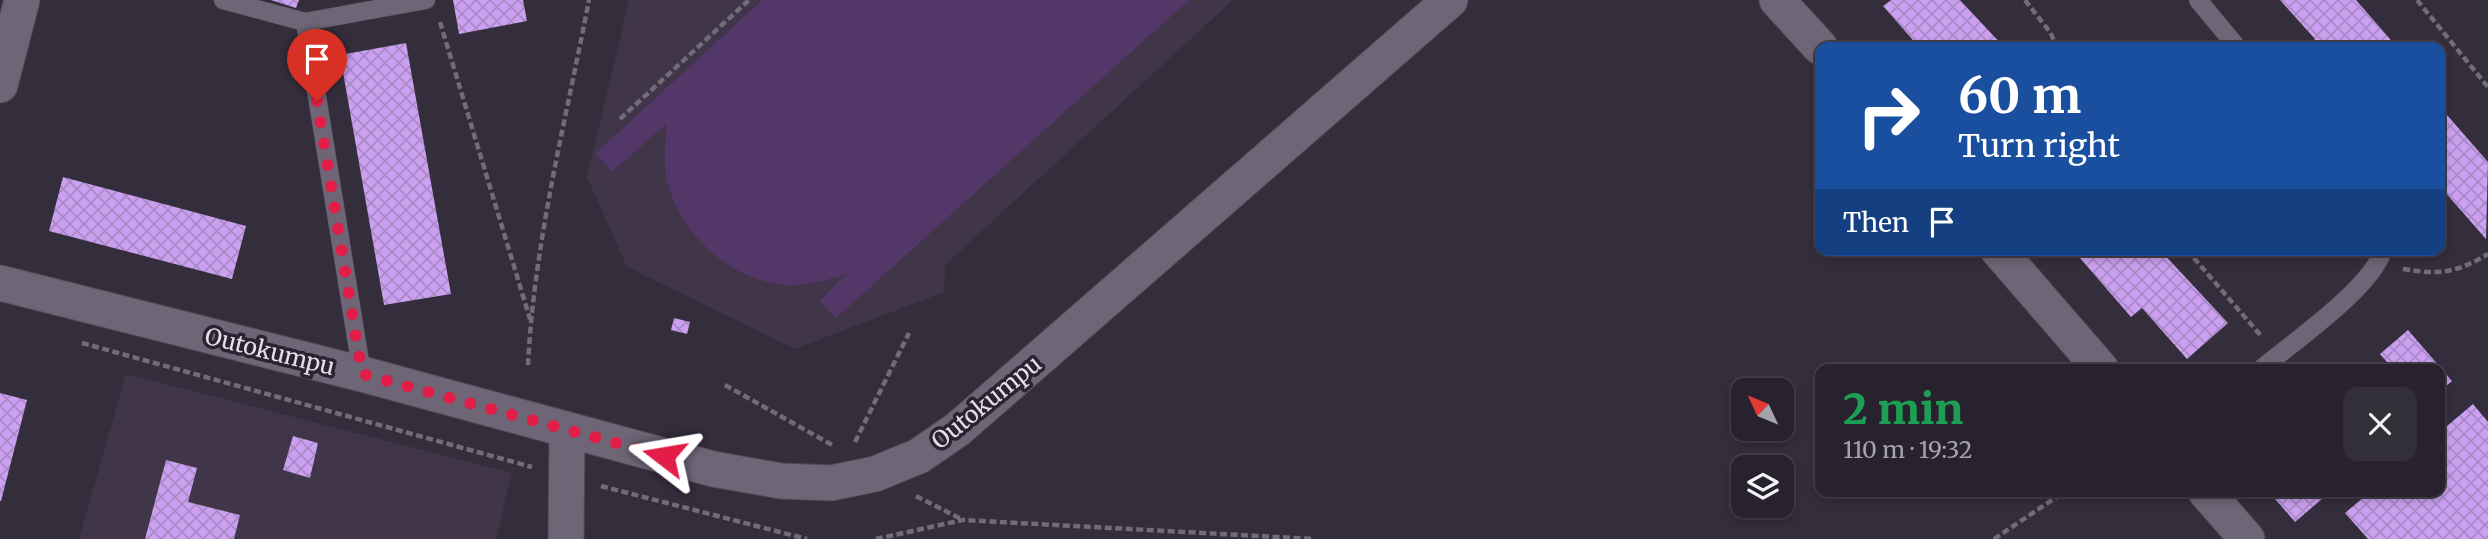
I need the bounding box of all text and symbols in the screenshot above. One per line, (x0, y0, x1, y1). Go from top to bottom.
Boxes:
pin (287, 29, 347, 101)
icon: arrive (298, 40, 336, 78)
text: 60 m (1958, 65, 2081, 126)
icon: right (1843, 70, 1934, 161)
text: Turn right (1958, 126, 2120, 166)
icon: arrive (1923, 203, 1961, 241)
text: Then (1843, 206, 1909, 239)
street label: Outokumpu (202, 321, 338, 381)
street label: Outokumpu (925, 349, 1047, 455)
north arrow (1731, 378, 1794, 441)
map controls (1731, 378, 1794, 518)
text: 2 min (1843, 383, 1963, 435)
button: close (2343, 387, 2417, 461)
position arrow (627, 419, 701, 493)
text: 110 m · 19:32 (1843, 435, 1972, 464)
button: layers (1731, 455, 1794, 518)

